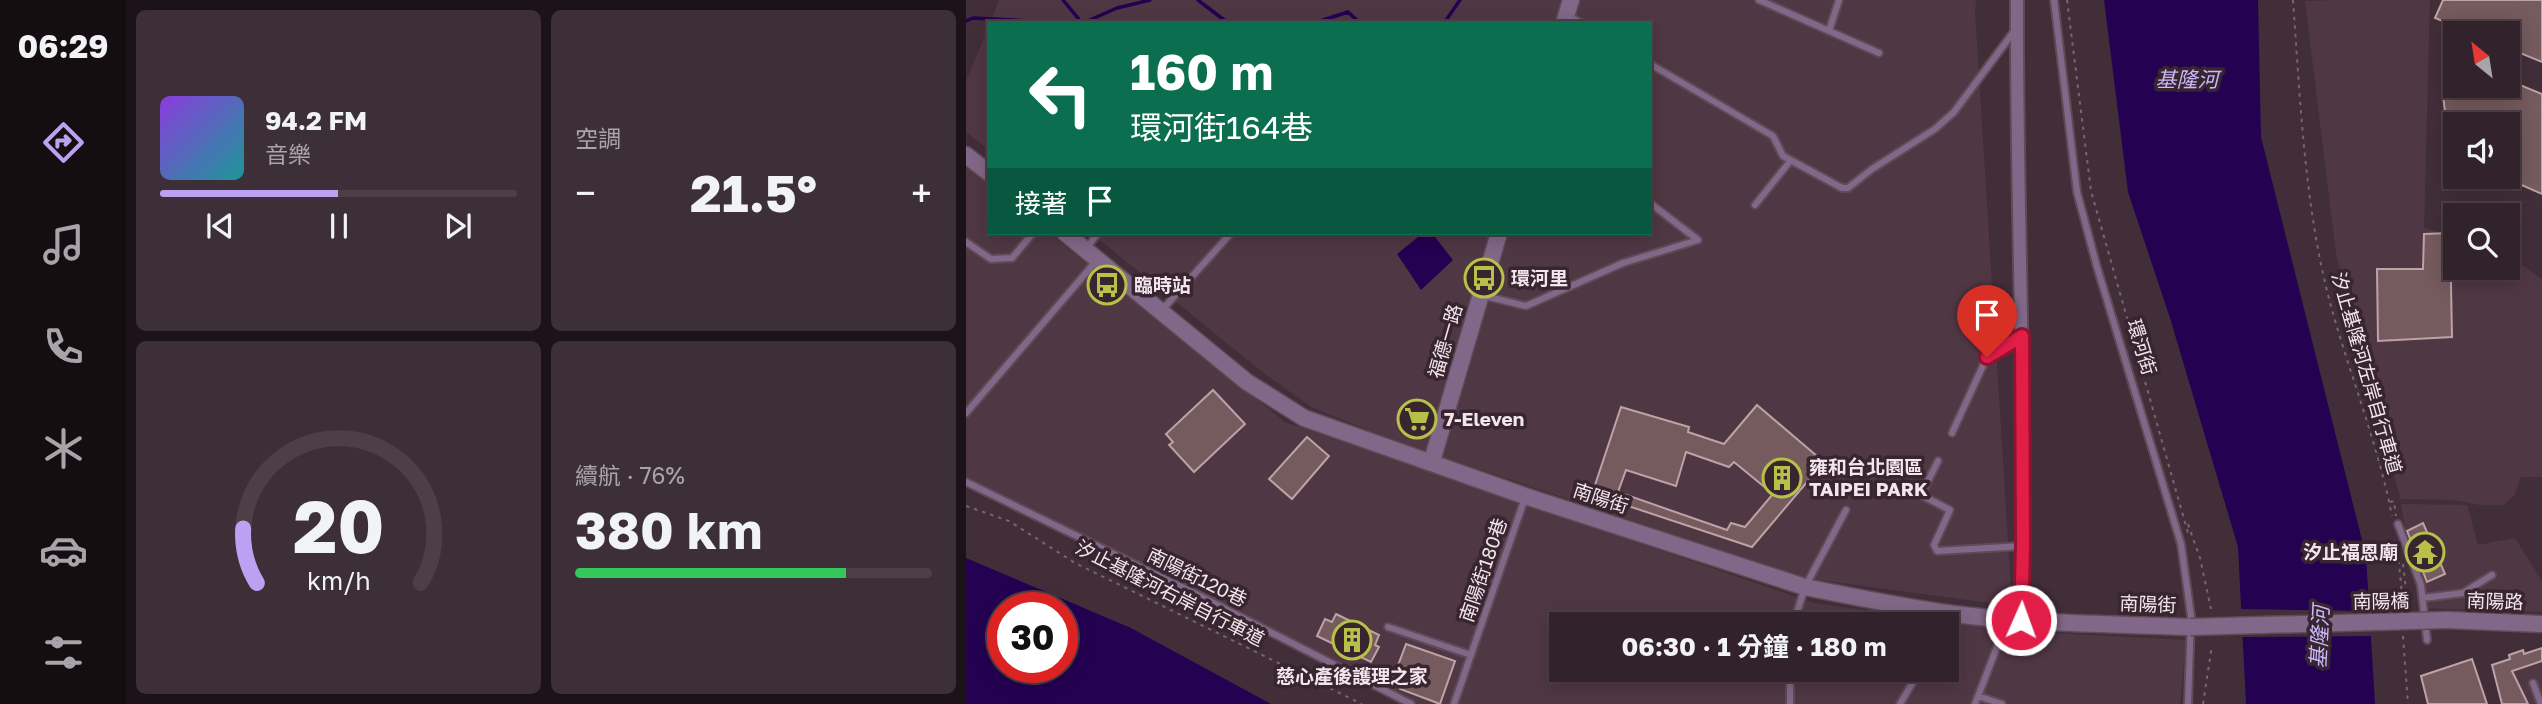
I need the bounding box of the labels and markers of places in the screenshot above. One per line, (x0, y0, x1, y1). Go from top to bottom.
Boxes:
bus stop icon: 環河里 (1463, 257, 1505, 299)
bus stop icon: 臨時站 (1086, 264, 1128, 306)
place label: 環河里 (1511, 266, 1568, 289)
place label: 臨時站 (1134, 273, 1191, 296)
pin (1957, 285, 2017, 357)
supermarket icon: 7-Eleven (1396, 398, 1438, 440)
place label: 7-Eleven (1444, 407, 1524, 430)
place label: 雍和台北園區 TAIPEI PARK (1809, 455, 1928, 500)
building icon: 雍和台北園區 TAIPEI PARK (1761, 457, 1803, 499)
temple icon: 汐止福恩廟 (2404, 531, 2446, 573)
place label: 汐止福恩廟 (2303, 540, 2398, 563)
building icon: 慈心產後護理之家 (1331, 619, 1373, 661)
place label: 慈心產後護理之家 (1276, 664, 1428, 687)

